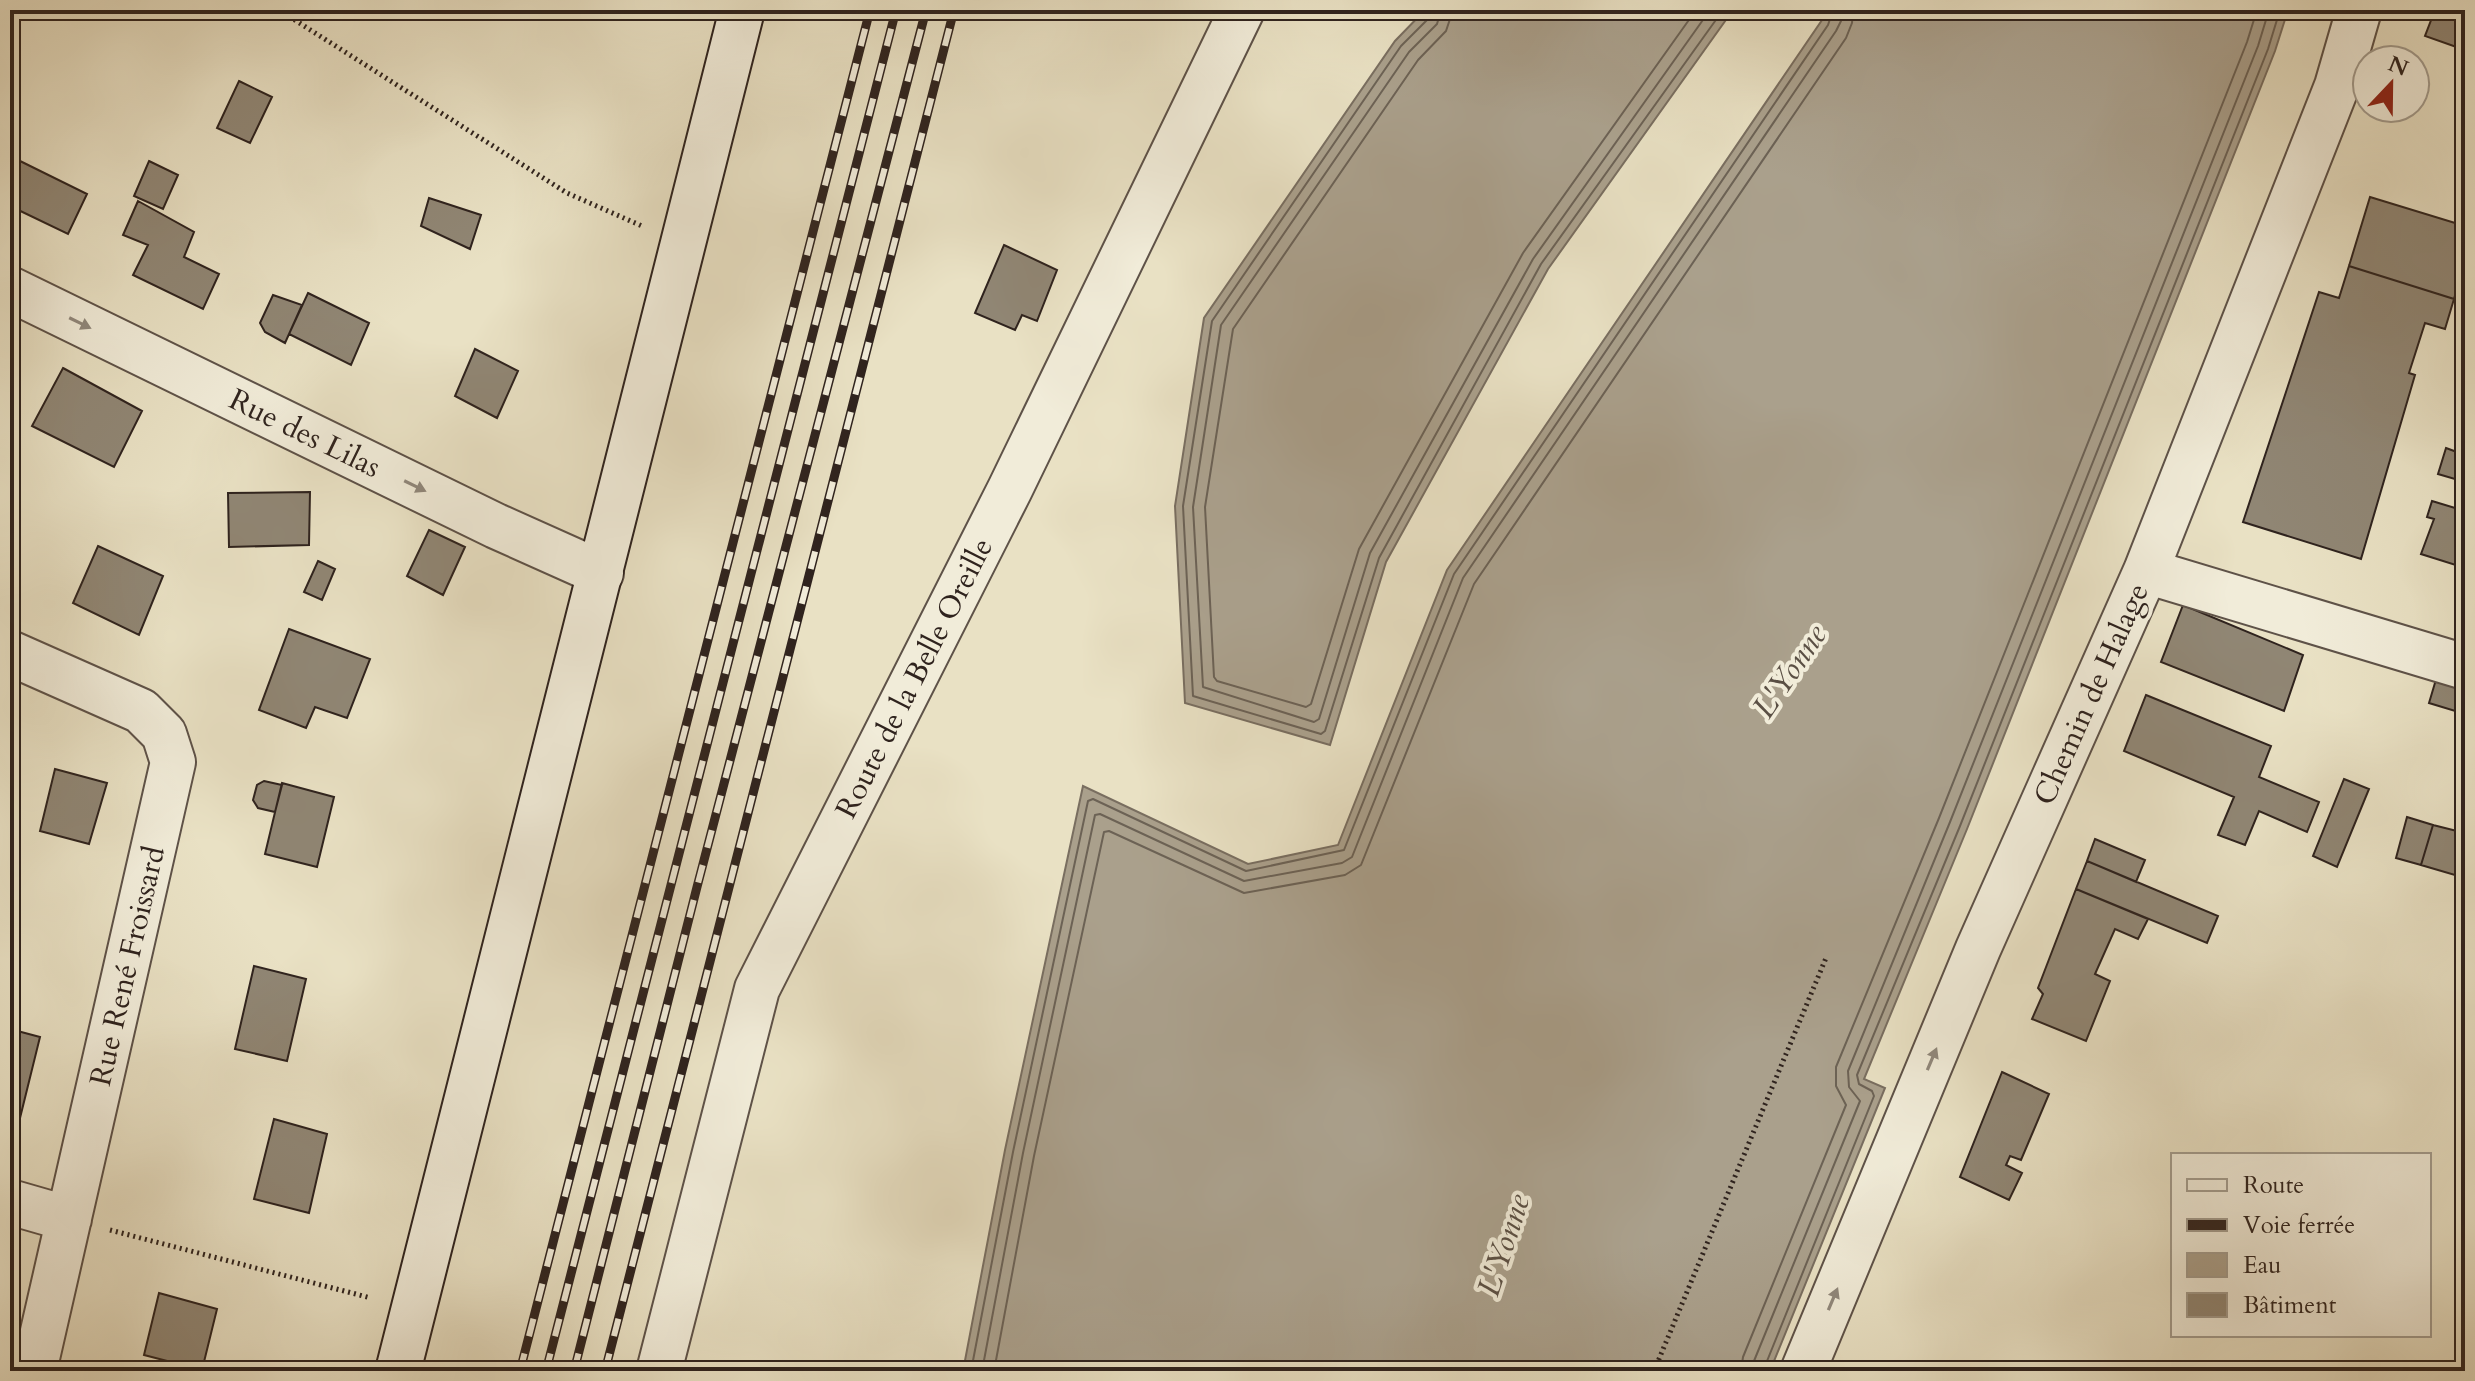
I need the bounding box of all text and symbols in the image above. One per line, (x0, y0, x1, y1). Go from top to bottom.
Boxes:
north arrow (2351, 44, 2431, 124)
text: N (2384, 49, 2413, 84)
one-way arrow (69, 316, 92, 330)
street label: Rue des Lilas (222, 379, 387, 488)
one-way arrow (403, 479, 426, 493)
street label: Route de la Belle Oreille (826, 531, 1003, 826)
street label: Chemin de Halage (2024, 577, 2159, 812)
water label: L'Yonne (1742, 615, 1838, 727)
street label: Rue René Froissard (80, 842, 175, 1090)
one-way arrow (1926, 1047, 1939, 1071)
legend (2171, 1153, 2431, 1337)
text: Route (2243, 1169, 2304, 1202)
water label: L'Yonne (1467, 1188, 1541, 1302)
text: Voie ferrée (2243, 1209, 2355, 1242)
text: Eau (2243, 1249, 2281, 1282)
one-way arrow (1826, 1287, 1839, 1311)
text: Bâtiment (2243, 1289, 2337, 1322)

